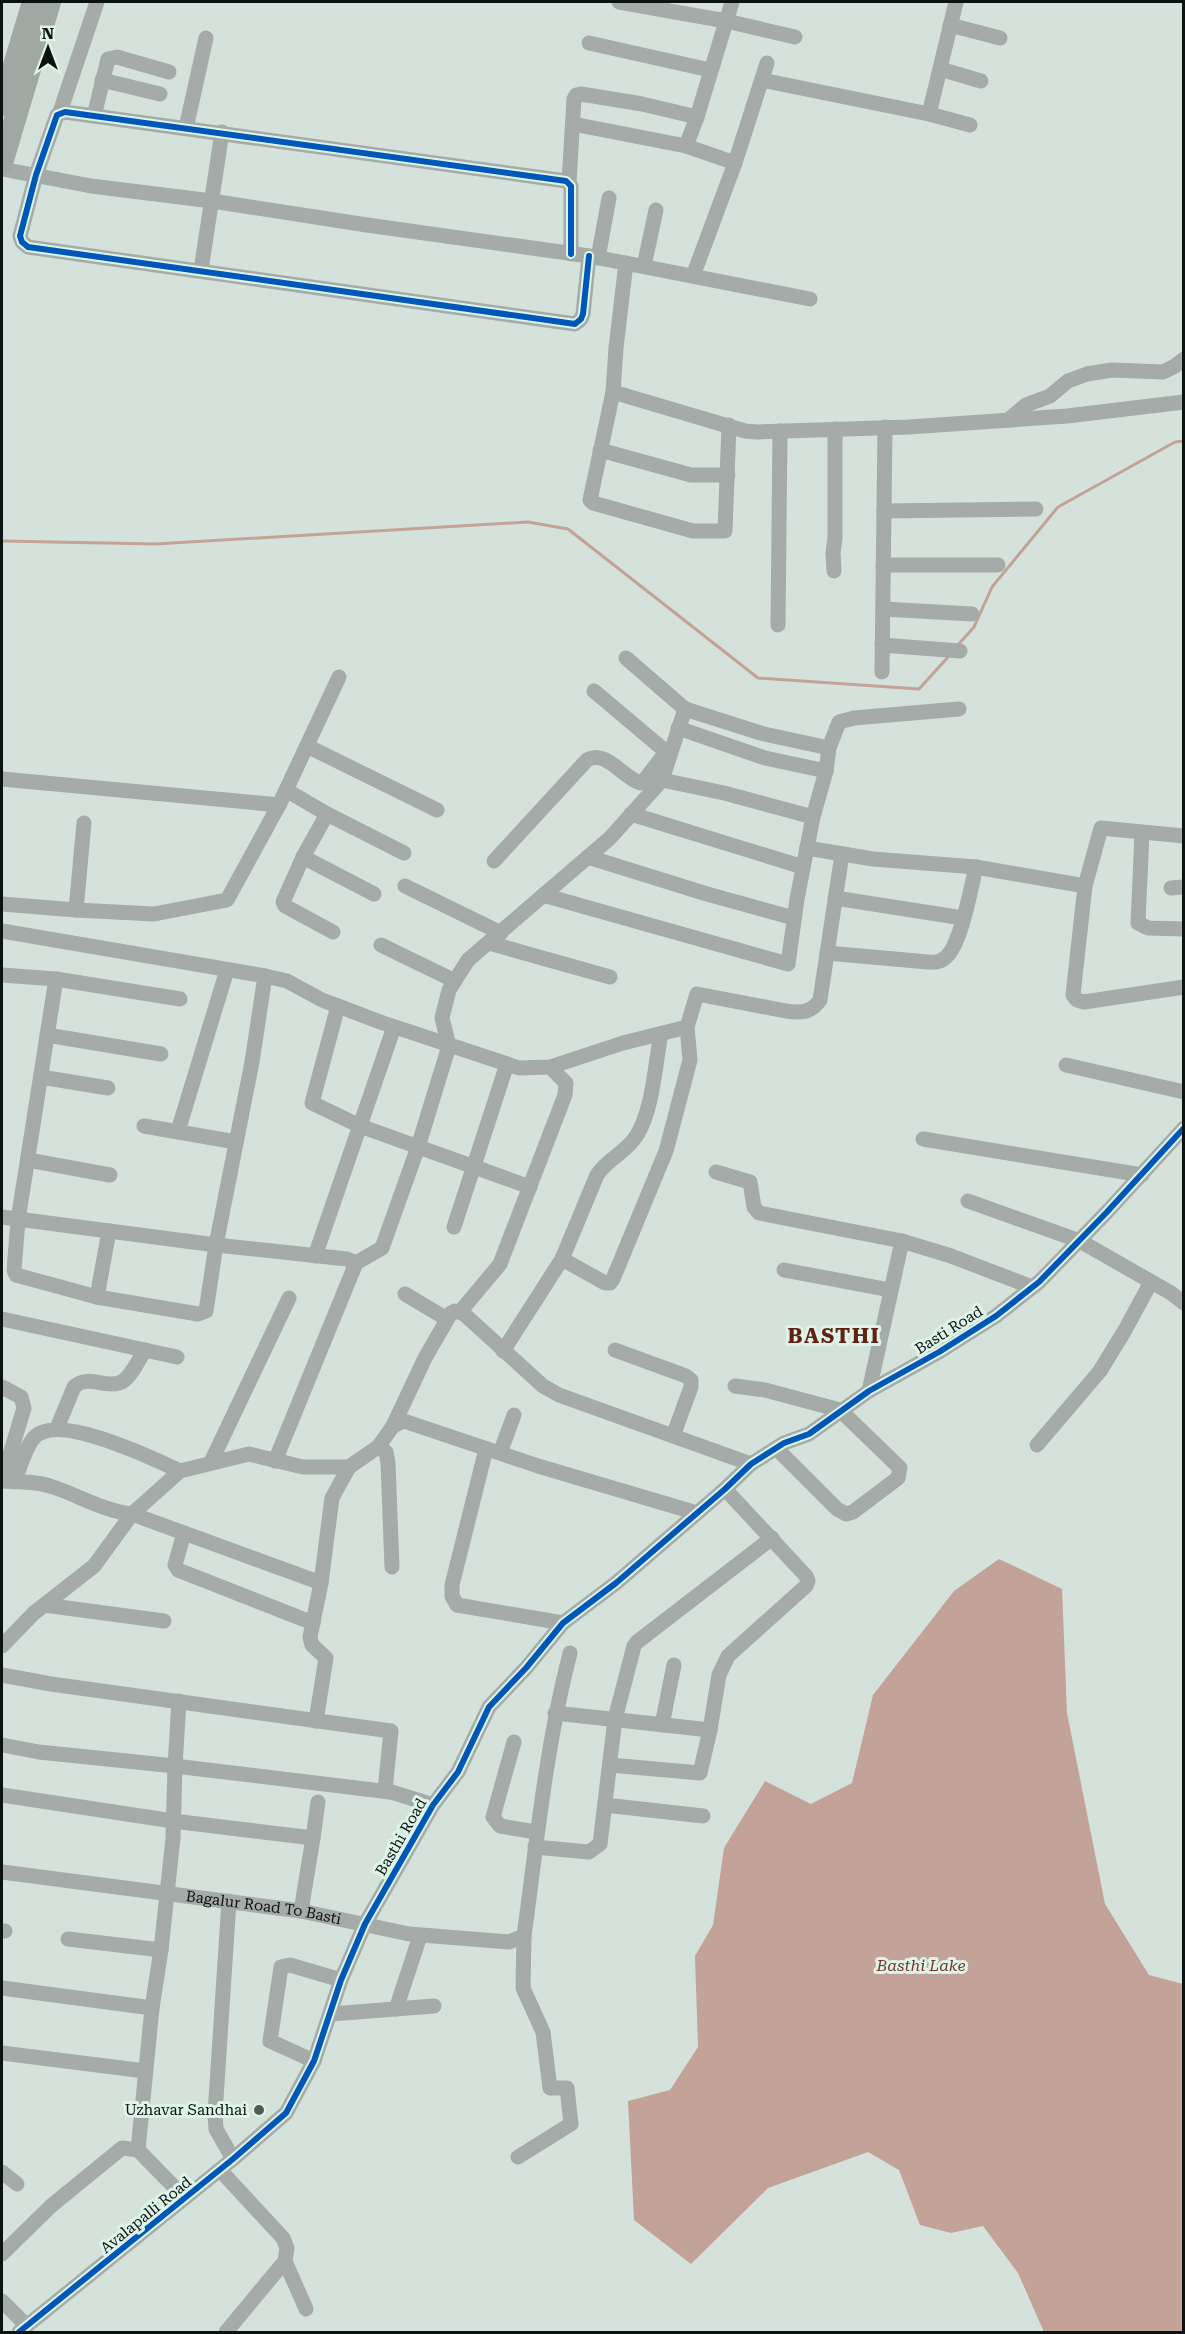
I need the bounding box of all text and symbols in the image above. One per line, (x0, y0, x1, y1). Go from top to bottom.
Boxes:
north arrow (18, 18, 78, 78)
text: N (42, 24, 54, 43)
street label: Basti Road (912, 1302, 986, 1358)
district label: BASTHI (788, 1324, 880, 1348)
street label: Basthi Road (372, 1795, 430, 1879)
street label: Bagalur Road To Basti (185, 1887, 343, 1928)
water label: Basthi Lake (876, 1956, 965, 1975)
place label: Uzhavar Sandhai (125, 2101, 247, 2119)
marker: Uzhavar Sandhai (252, 2103, 266, 2117)
street label: Avalapalli Road (97, 2173, 195, 2257)

